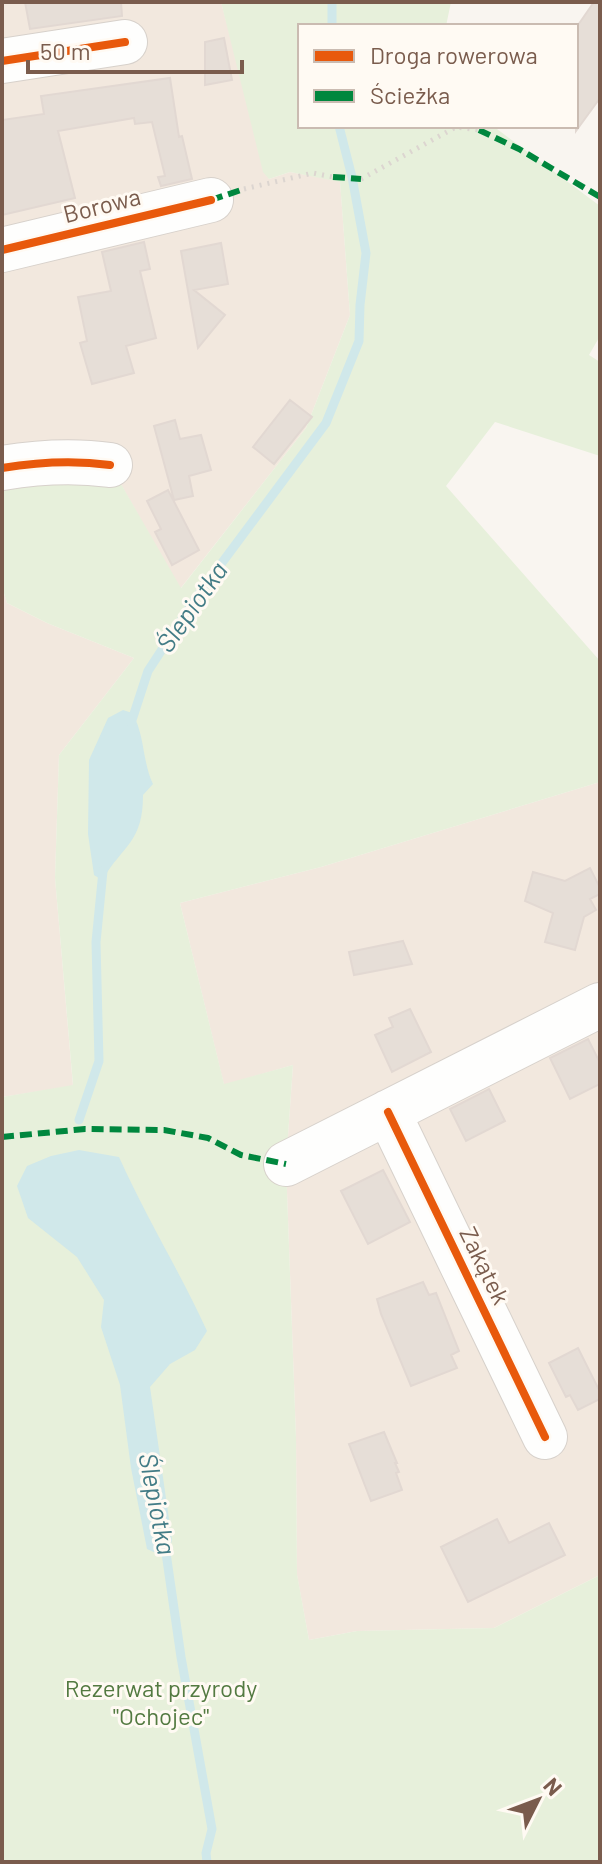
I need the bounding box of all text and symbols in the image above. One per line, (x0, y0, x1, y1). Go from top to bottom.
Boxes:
scale bar (28, 24, 242, 74)
legend (298, 24, 578, 128)
text: 50 m (40, 36, 91, 65)
text: Droga rowerowa (370, 40, 538, 69)
text: Ścieżka (370, 80, 450, 109)
street label: Borowa (60, 181, 143, 228)
water label: Ślepiotka (148, 555, 233, 657)
street label: Zakątek (454, 1222, 517, 1309)
water label: Ślepiotka (133, 1450, 184, 1557)
park label: Rezerwat przyrody "Ochojec" (65, 1673, 257, 1730)
north arrow (498, 1760, 578, 1840)
text: N (539, 1772, 568, 1800)

